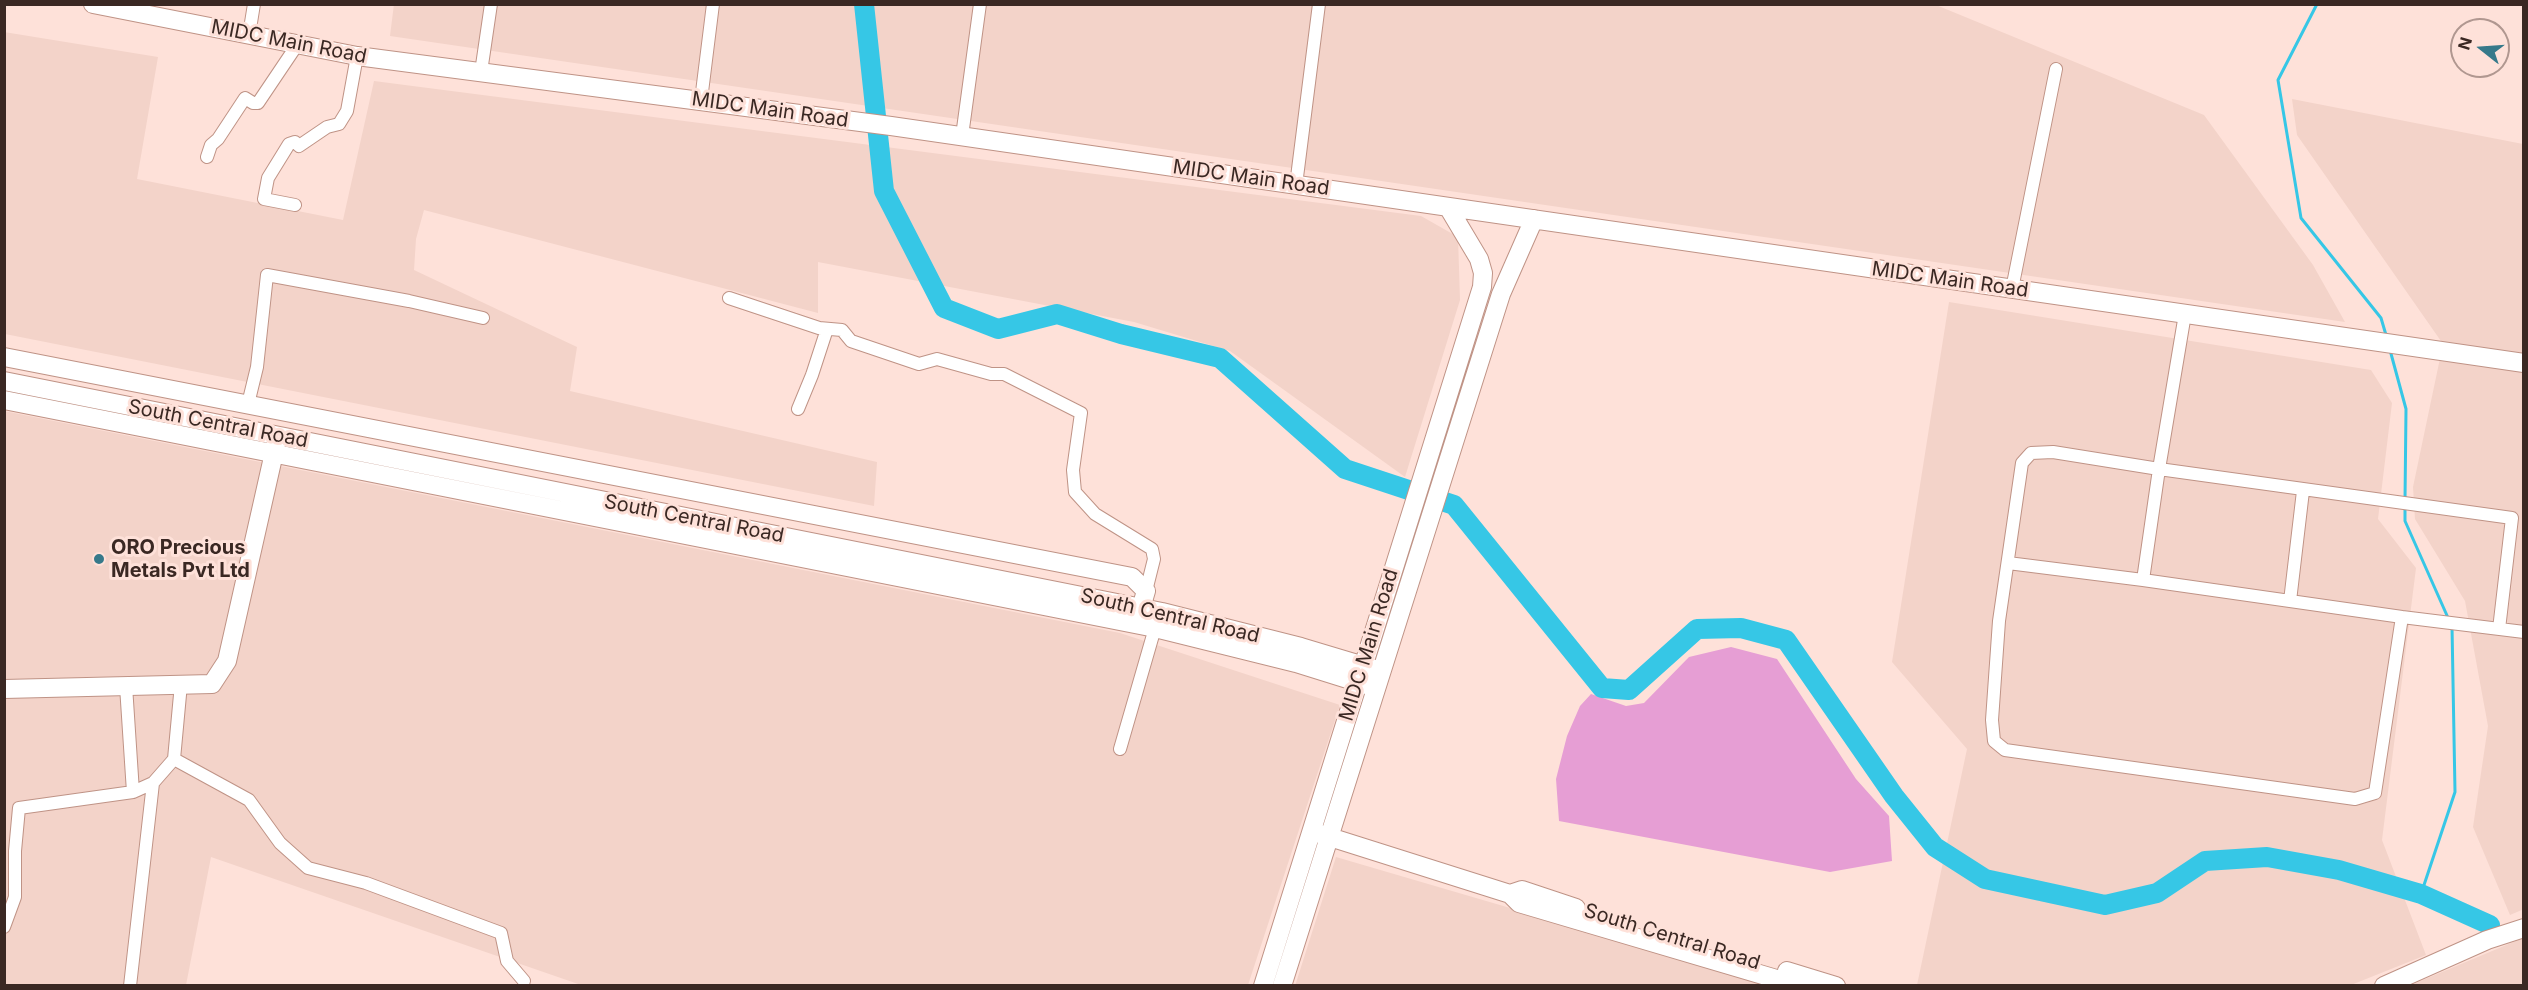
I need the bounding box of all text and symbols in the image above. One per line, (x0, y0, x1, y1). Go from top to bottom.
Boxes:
street label: MIDC Main Road (209, 15, 369, 69)
north arrow (2450, 18, 2510, 78)
text: N (2453, 35, 2476, 52)
street label: MIDC Main Road (690, 87, 850, 133)
street label: MIDC Main Road (1171, 155, 1331, 201)
street label: MIDC Main Road (1870, 257, 2030, 303)
street label: South Central Road (126, 395, 310, 453)
street label: South Central Road (602, 490, 786, 548)
place label: ORO Precious Metals Pvt Ltd (111, 536, 250, 583)
marker: ORO Precious Metals Pvt Ltd (92, 552, 106, 566)
street label: MIDC Main Road (1334, 566, 1404, 724)
street label: South Central Road (1078, 584, 1262, 648)
street label: South Central Road (1581, 899, 1763, 975)

